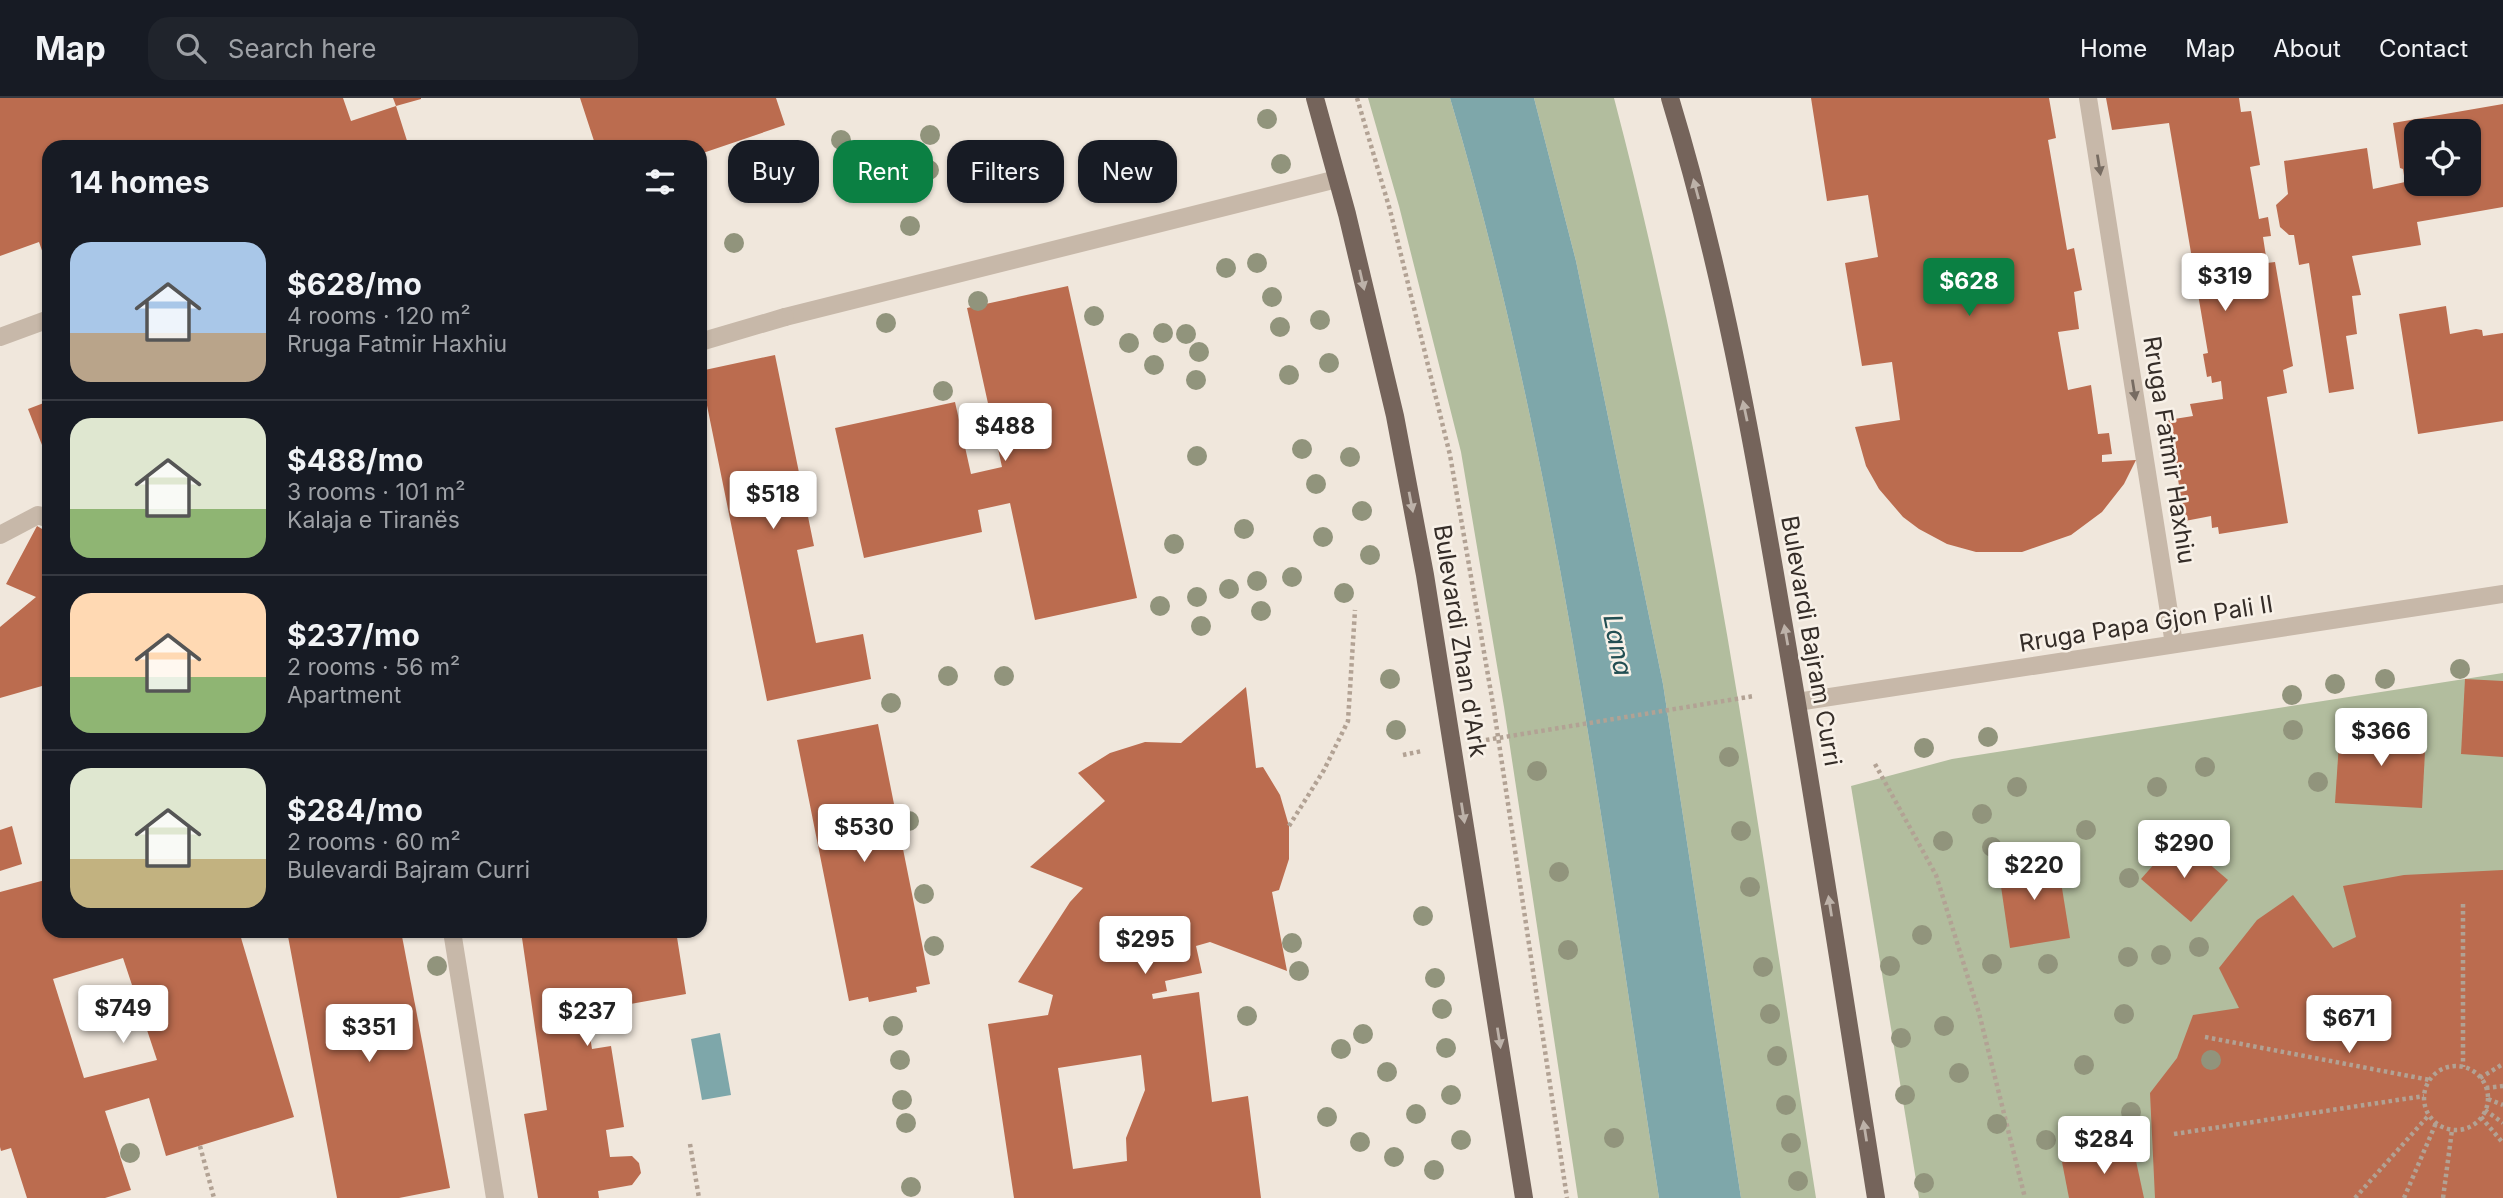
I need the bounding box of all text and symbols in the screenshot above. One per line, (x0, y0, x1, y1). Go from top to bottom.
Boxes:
search box (148, 17, 638, 80)
text: Map (35, 28, 106, 68)
icon: search (172, 29, 210, 67)
text: Search here (228, 33, 376, 64)
text: Home (2080, 34, 2147, 63)
text: Map (2185, 34, 2235, 63)
text: About (2273, 34, 2341, 63)
text: Contact (2379, 34, 2468, 63)
map controls (2404, 119, 2481, 196)
button: locate (2404, 119, 2481, 196)
chip: Buy (728, 140, 819, 203)
chip: Rent (833, 140, 933, 203)
chip: Filters (947, 140, 1064, 203)
chip: New (1078, 140, 1177, 203)
one-way arrow (2094, 155, 2105, 177)
icon: filters (641, 163, 679, 201)
text: 14 homes (70, 164, 209, 200)
one-way arrow (1690, 178, 1701, 200)
pin: $319 (2184, 254, 2266, 313)
pin: $628 (1928, 258, 2010, 318)
text: $319 (2198, 262, 2252, 290)
text: $628/mo (287, 266, 422, 302)
text: $628 (1939, 267, 1999, 295)
one-way arrow (1357, 269, 1368, 291)
icon: home (126, 270, 210, 354)
text: 4 rooms · 120 m² (287, 302, 471, 330)
text: Rruga Fatmir Haxhiu (287, 330, 507, 358)
street label: Rruga Fatmir Haxhiu (2137, 334, 2202, 566)
one-way arrow (2129, 379, 2140, 401)
one-way arrow (1739, 400, 1750, 422)
pin: $488 (964, 404, 1046, 463)
text: $488 (975, 412, 1035, 440)
text: $488/mo (287, 442, 423, 478)
icon: home (126, 446, 210, 530)
pin: $518 (732, 472, 814, 531)
text: 3 rooms · 101 m² (287, 478, 465, 506)
text: $518 (746, 480, 800, 508)
one-way arrow (1406, 491, 1417, 513)
text: Kalaja e Tiranës (287, 506, 460, 534)
street label: Bulevardi Bajram Curri (1775, 514, 1848, 768)
street label: Bulevardi Zhan d'Ark (1428, 523, 1493, 759)
street label: Rruga Papa Gjon Pali II (2017, 589, 2275, 658)
water label: Lana (1597, 612, 1640, 678)
text: $237/mo (287, 617, 420, 653)
icon: home (126, 621, 210, 705)
one-way arrow (1780, 624, 1791, 646)
text: 2 rooms · 56 m² (287, 653, 460, 681)
text: Apartment (287, 681, 401, 709)
pin: $366 (2340, 708, 2422, 768)
text: $366 (2351, 717, 2411, 745)
text: $284/mo (287, 792, 423, 828)
icon: home (126, 796, 210, 880)
one-way arrow (1458, 802, 1469, 824)
pin: $530 (823, 804, 905, 864)
text: $530 (834, 813, 894, 841)
pin: $290 (2143, 820, 2225, 880)
text: 2 rooms · 60 m² (287, 828, 461, 856)
text: $290 (2154, 829, 2214, 857)
pin: $220 (1993, 842, 2075, 902)
text: $220 (2004, 851, 2064, 879)
text: Bulevardi Bajram Curri (287, 856, 530, 884)
one-way arrow (1824, 895, 1835, 917)
pin: $295 (1104, 916, 1186, 976)
text: $295 (1115, 925, 1175, 953)
pin: $749 (82, 986, 164, 1045)
pin: $237 (546, 988, 628, 1048)
text: $749 (94, 994, 152, 1022)
pin: $671 (2308, 996, 2390, 1055)
text: $237 (558, 997, 616, 1025)
pin: $351 (328, 1004, 410, 1064)
text: $671 (2322, 1004, 2376, 1032)
text: $351 (342, 1013, 396, 1041)
one-way arrow (1494, 1027, 1505, 1049)
pin: $284 (2063, 1116, 2145, 1176)
one-way arrow (1860, 1119, 1871, 1141)
text: $284 (2074, 1125, 2134, 1153)

